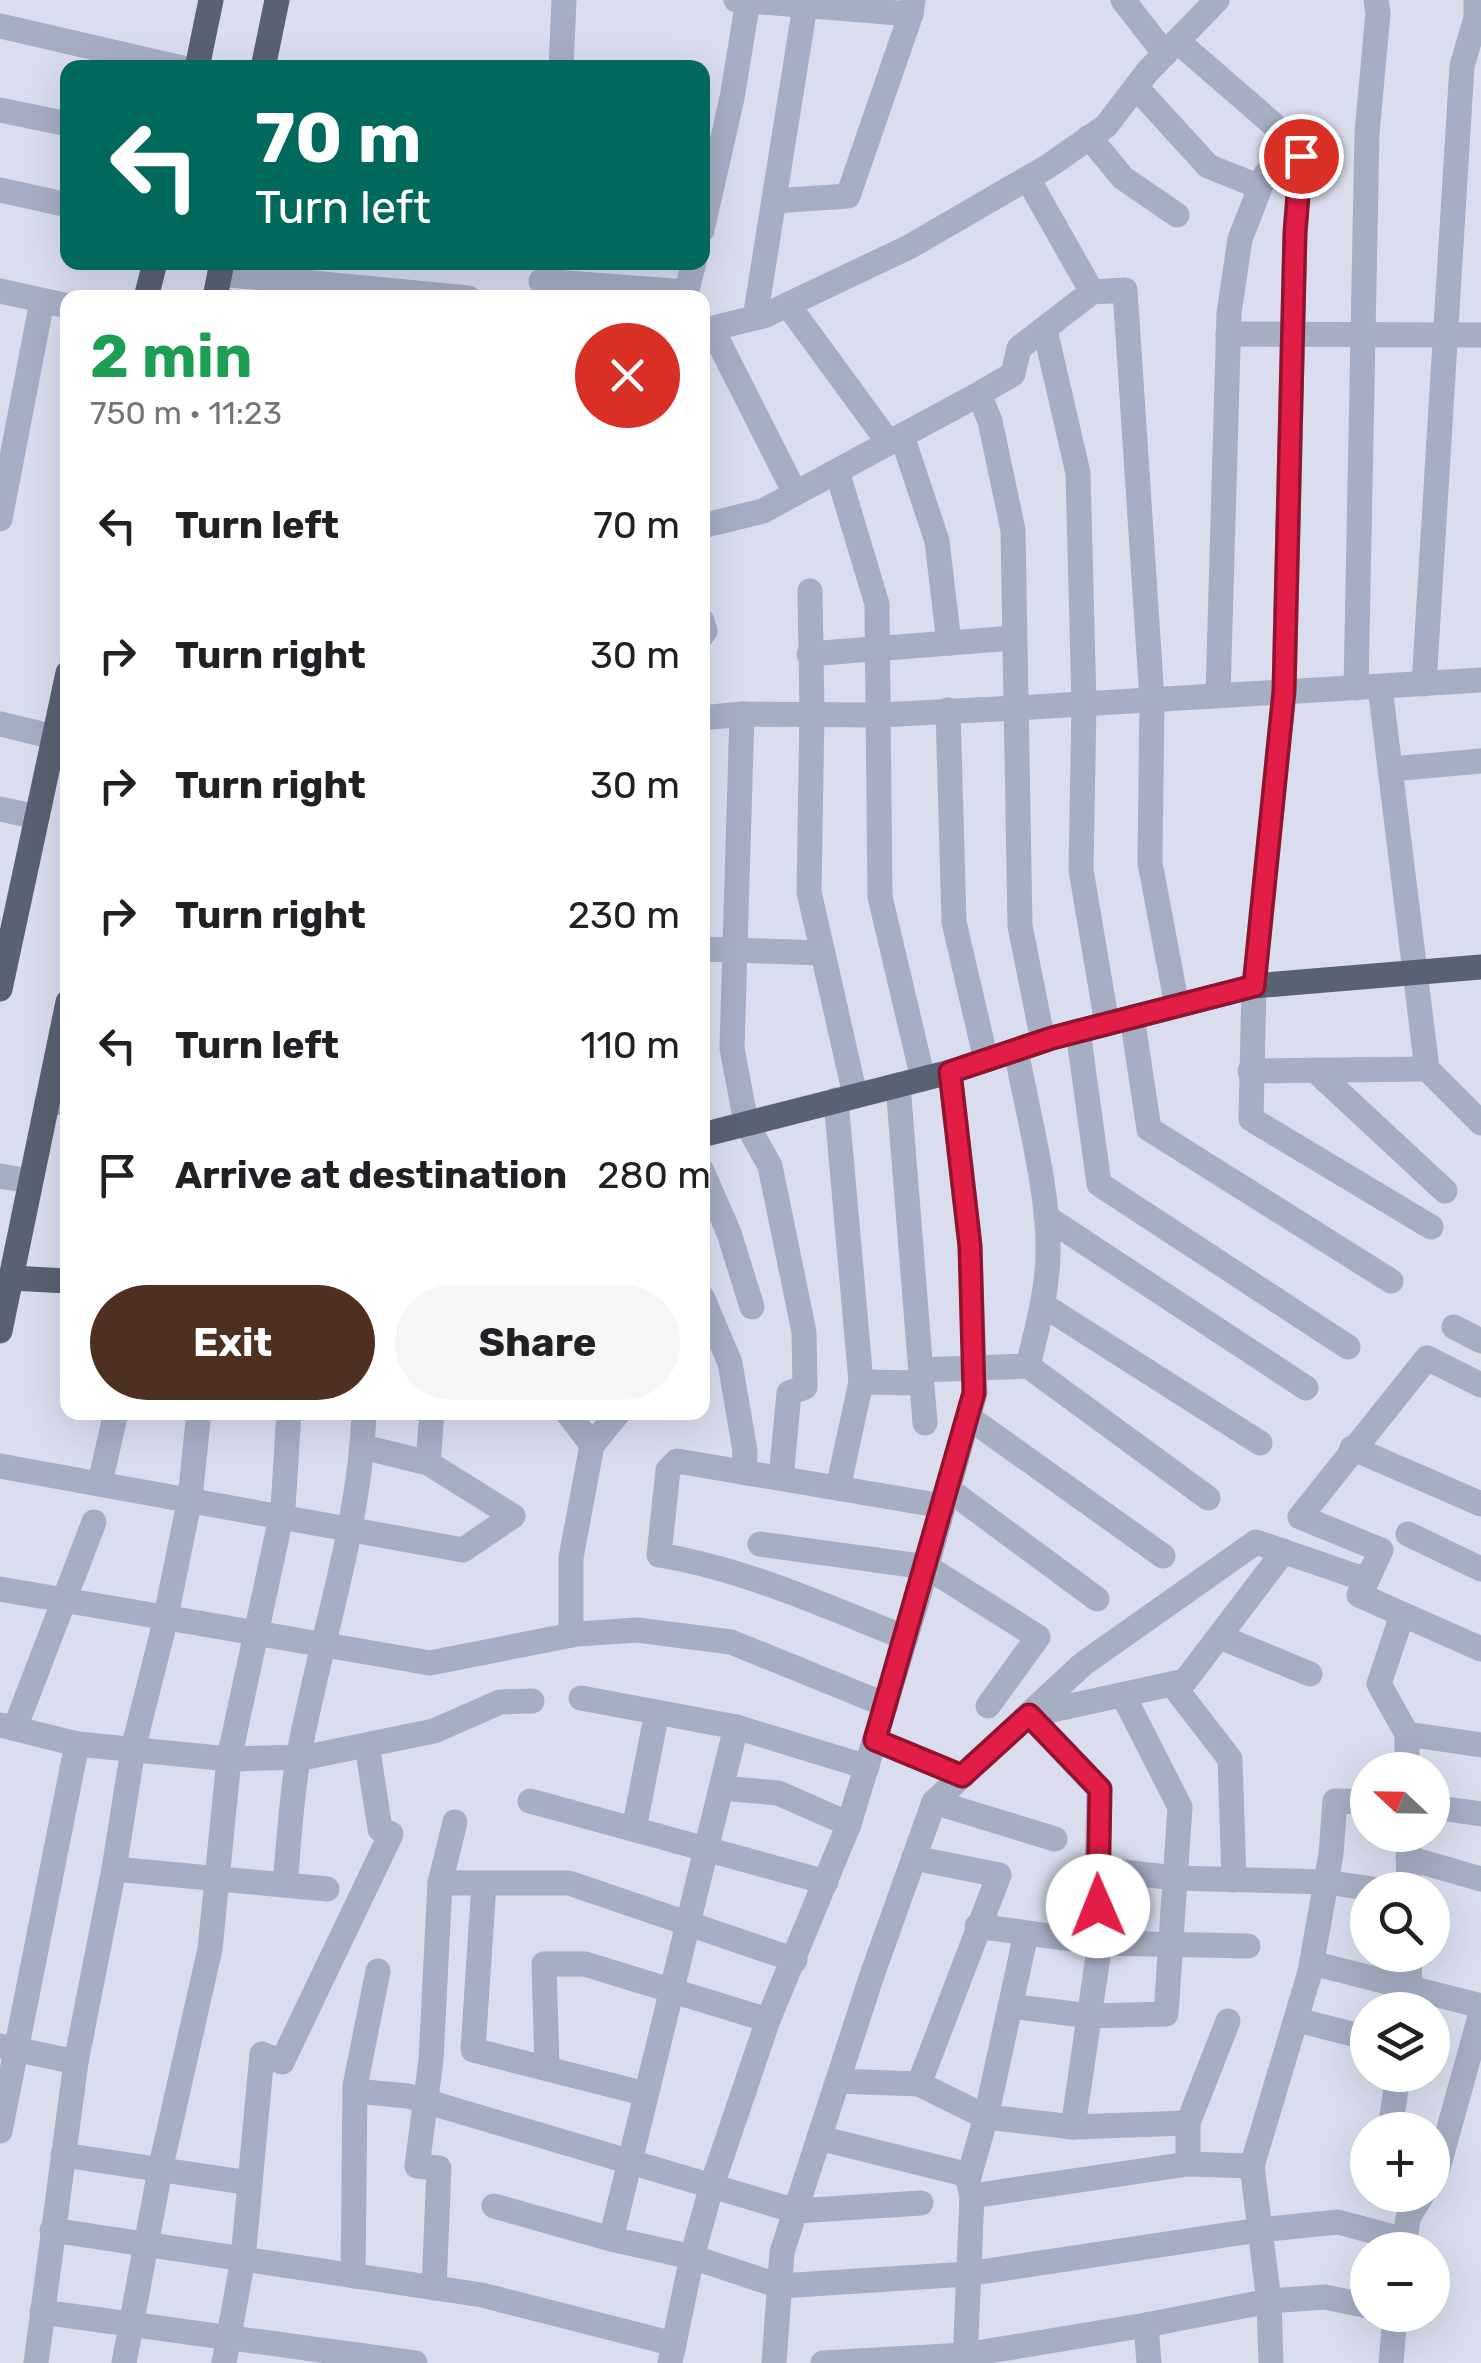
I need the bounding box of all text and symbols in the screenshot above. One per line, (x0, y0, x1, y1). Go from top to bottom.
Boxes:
text: 70 m (255, 97, 422, 180)
icon: left (90, 100, 220, 230)
pin (1259, 114, 1344, 199)
icon: arrive (1274, 129, 1329, 184)
text: Turn left (255, 181, 431, 234)
text: 2 min (90, 321, 252, 392)
button: close (575, 323, 680, 428)
text: 750 m · 11:23 (90, 394, 282, 432)
icon: left (90, 498, 145, 553)
text: Turn left (175, 502, 339, 548)
text: 70 m (593, 502, 680, 548)
icon: right (90, 628, 145, 683)
text: Turn right (175, 632, 366, 678)
text: 30 m (590, 632, 680, 678)
icon: right (90, 758, 145, 813)
text: Turn right (175, 762, 366, 808)
text: 30 m (590, 762, 680, 808)
icon: right (90, 888, 145, 943)
text: Turn right (175, 892, 366, 938)
text: 230 m (568, 892, 680, 938)
icon: left (90, 1018, 145, 1073)
text: Turn left (175, 1022, 339, 1068)
text: 110 m (580, 1022, 680, 1068)
icon: arrive (90, 1148, 145, 1203)
text: Arrive at destination (175, 1152, 567, 1198)
text: 280 m (597, 1152, 711, 1198)
button: Exit (90, 1285, 375, 1400)
button: Share (395, 1285, 680, 1400)
north arrow (1350, 1752, 1450, 1852)
map controls (1350, 1752, 1450, 2332)
position arrow (1046, 1854, 1150, 1958)
button: search (1350, 1872, 1450, 1972)
button: layers (1350, 1992, 1450, 2092)
button: + (1350, 2112, 1450, 2212)
button: − (1350, 2232, 1450, 2332)

